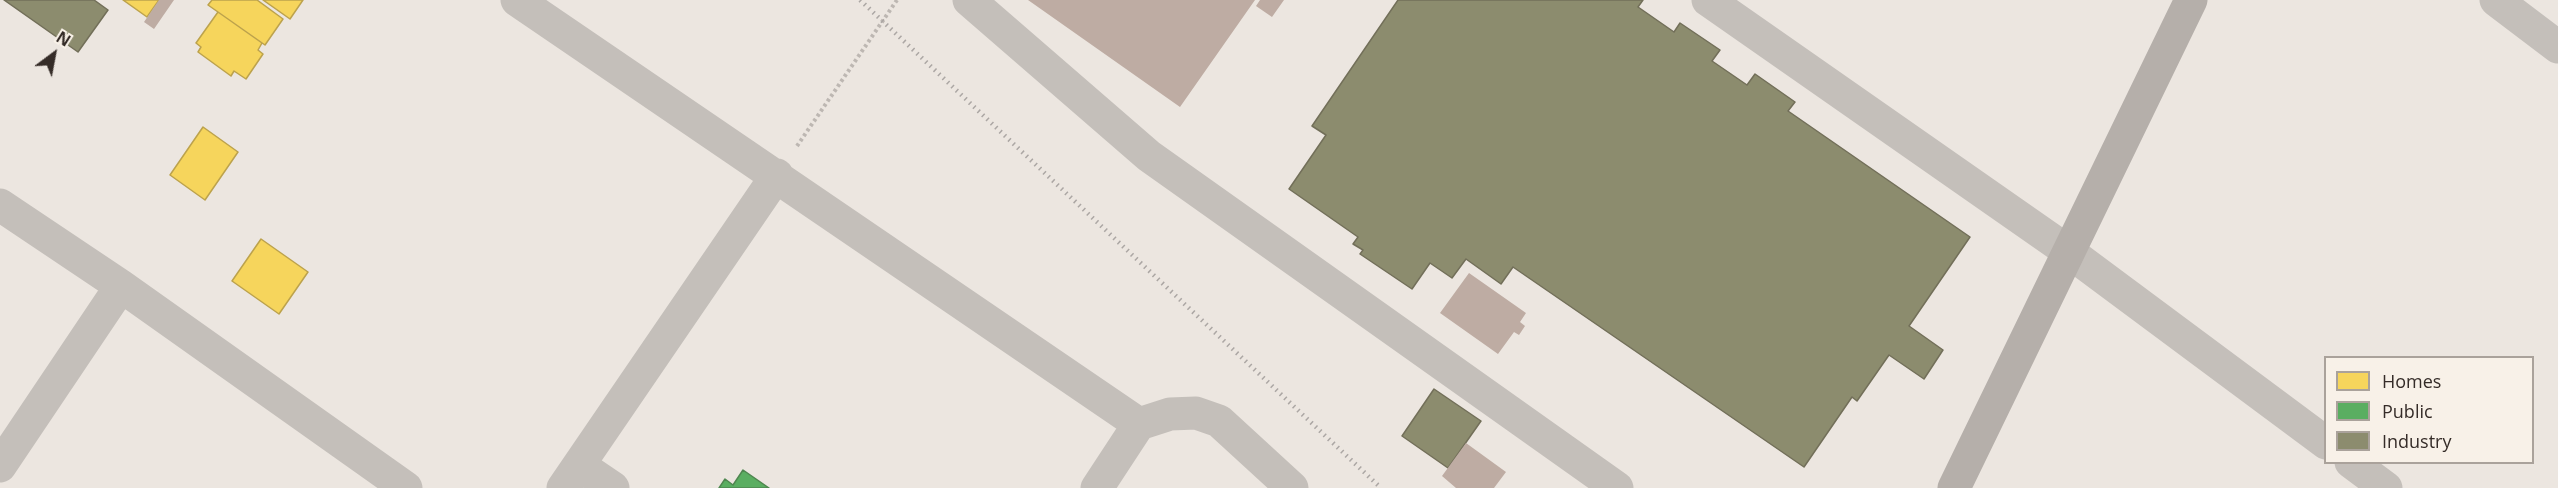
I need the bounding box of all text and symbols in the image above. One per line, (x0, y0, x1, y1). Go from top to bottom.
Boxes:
north arrow (24, 24, 84, 84)
text: N (52, 26, 75, 52)
legend (2324, 356, 2534, 464)
text: Homes (2382, 369, 2441, 393)
text: Public (2382, 399, 2433, 423)
text: Industry (2382, 429, 2452, 453)

